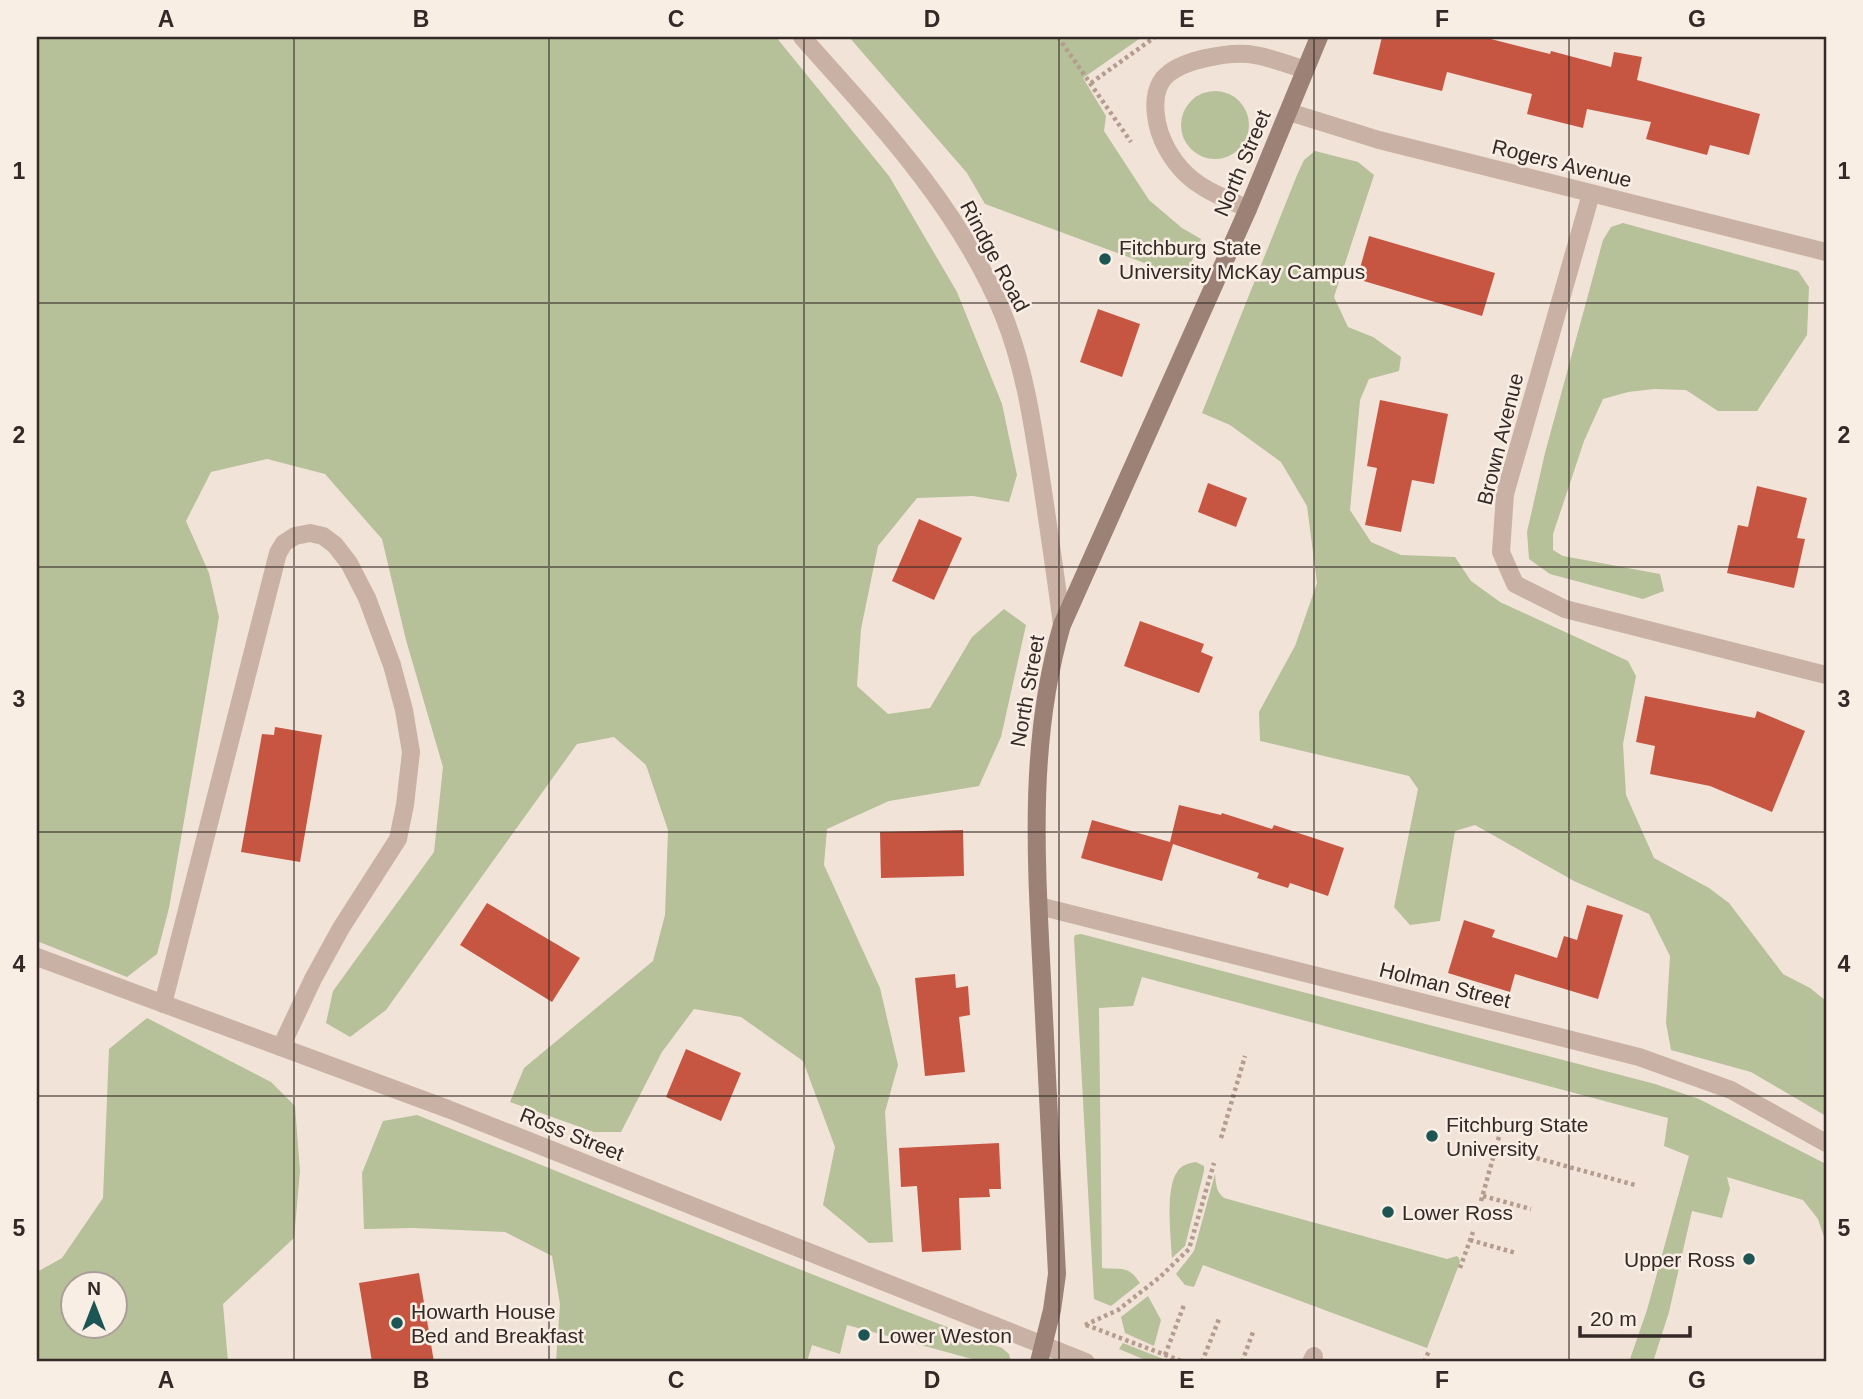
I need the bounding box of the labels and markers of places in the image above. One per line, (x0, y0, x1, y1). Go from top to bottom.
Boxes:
place label: Fitchburg State University McKay Campus (1119, 236, 1365, 283)
marker: Fitchburg State University McKay Campus (1097, 251, 1113, 267)
place label: Fitchburg State University (1446, 1113, 1588, 1160)
marker: Fitchburg State University (1424, 1128, 1440, 1144)
place label: Lower Ross (1402, 1201, 1513, 1224)
marker: Lower Ross (1380, 1204, 1396, 1220)
place label: Upper Ross (1624, 1248, 1735, 1271)
marker: Upper Ross (1741, 1251, 1757, 1267)
place label: Howarth House Bed and Breakfast (411, 1300, 584, 1347)
marker: Howarth House Bed and Breakfast (389, 1315, 405, 1331)
place label: Lower Weston (878, 1324, 1012, 1347)
marker: Lower Weston (856, 1327, 872, 1343)

